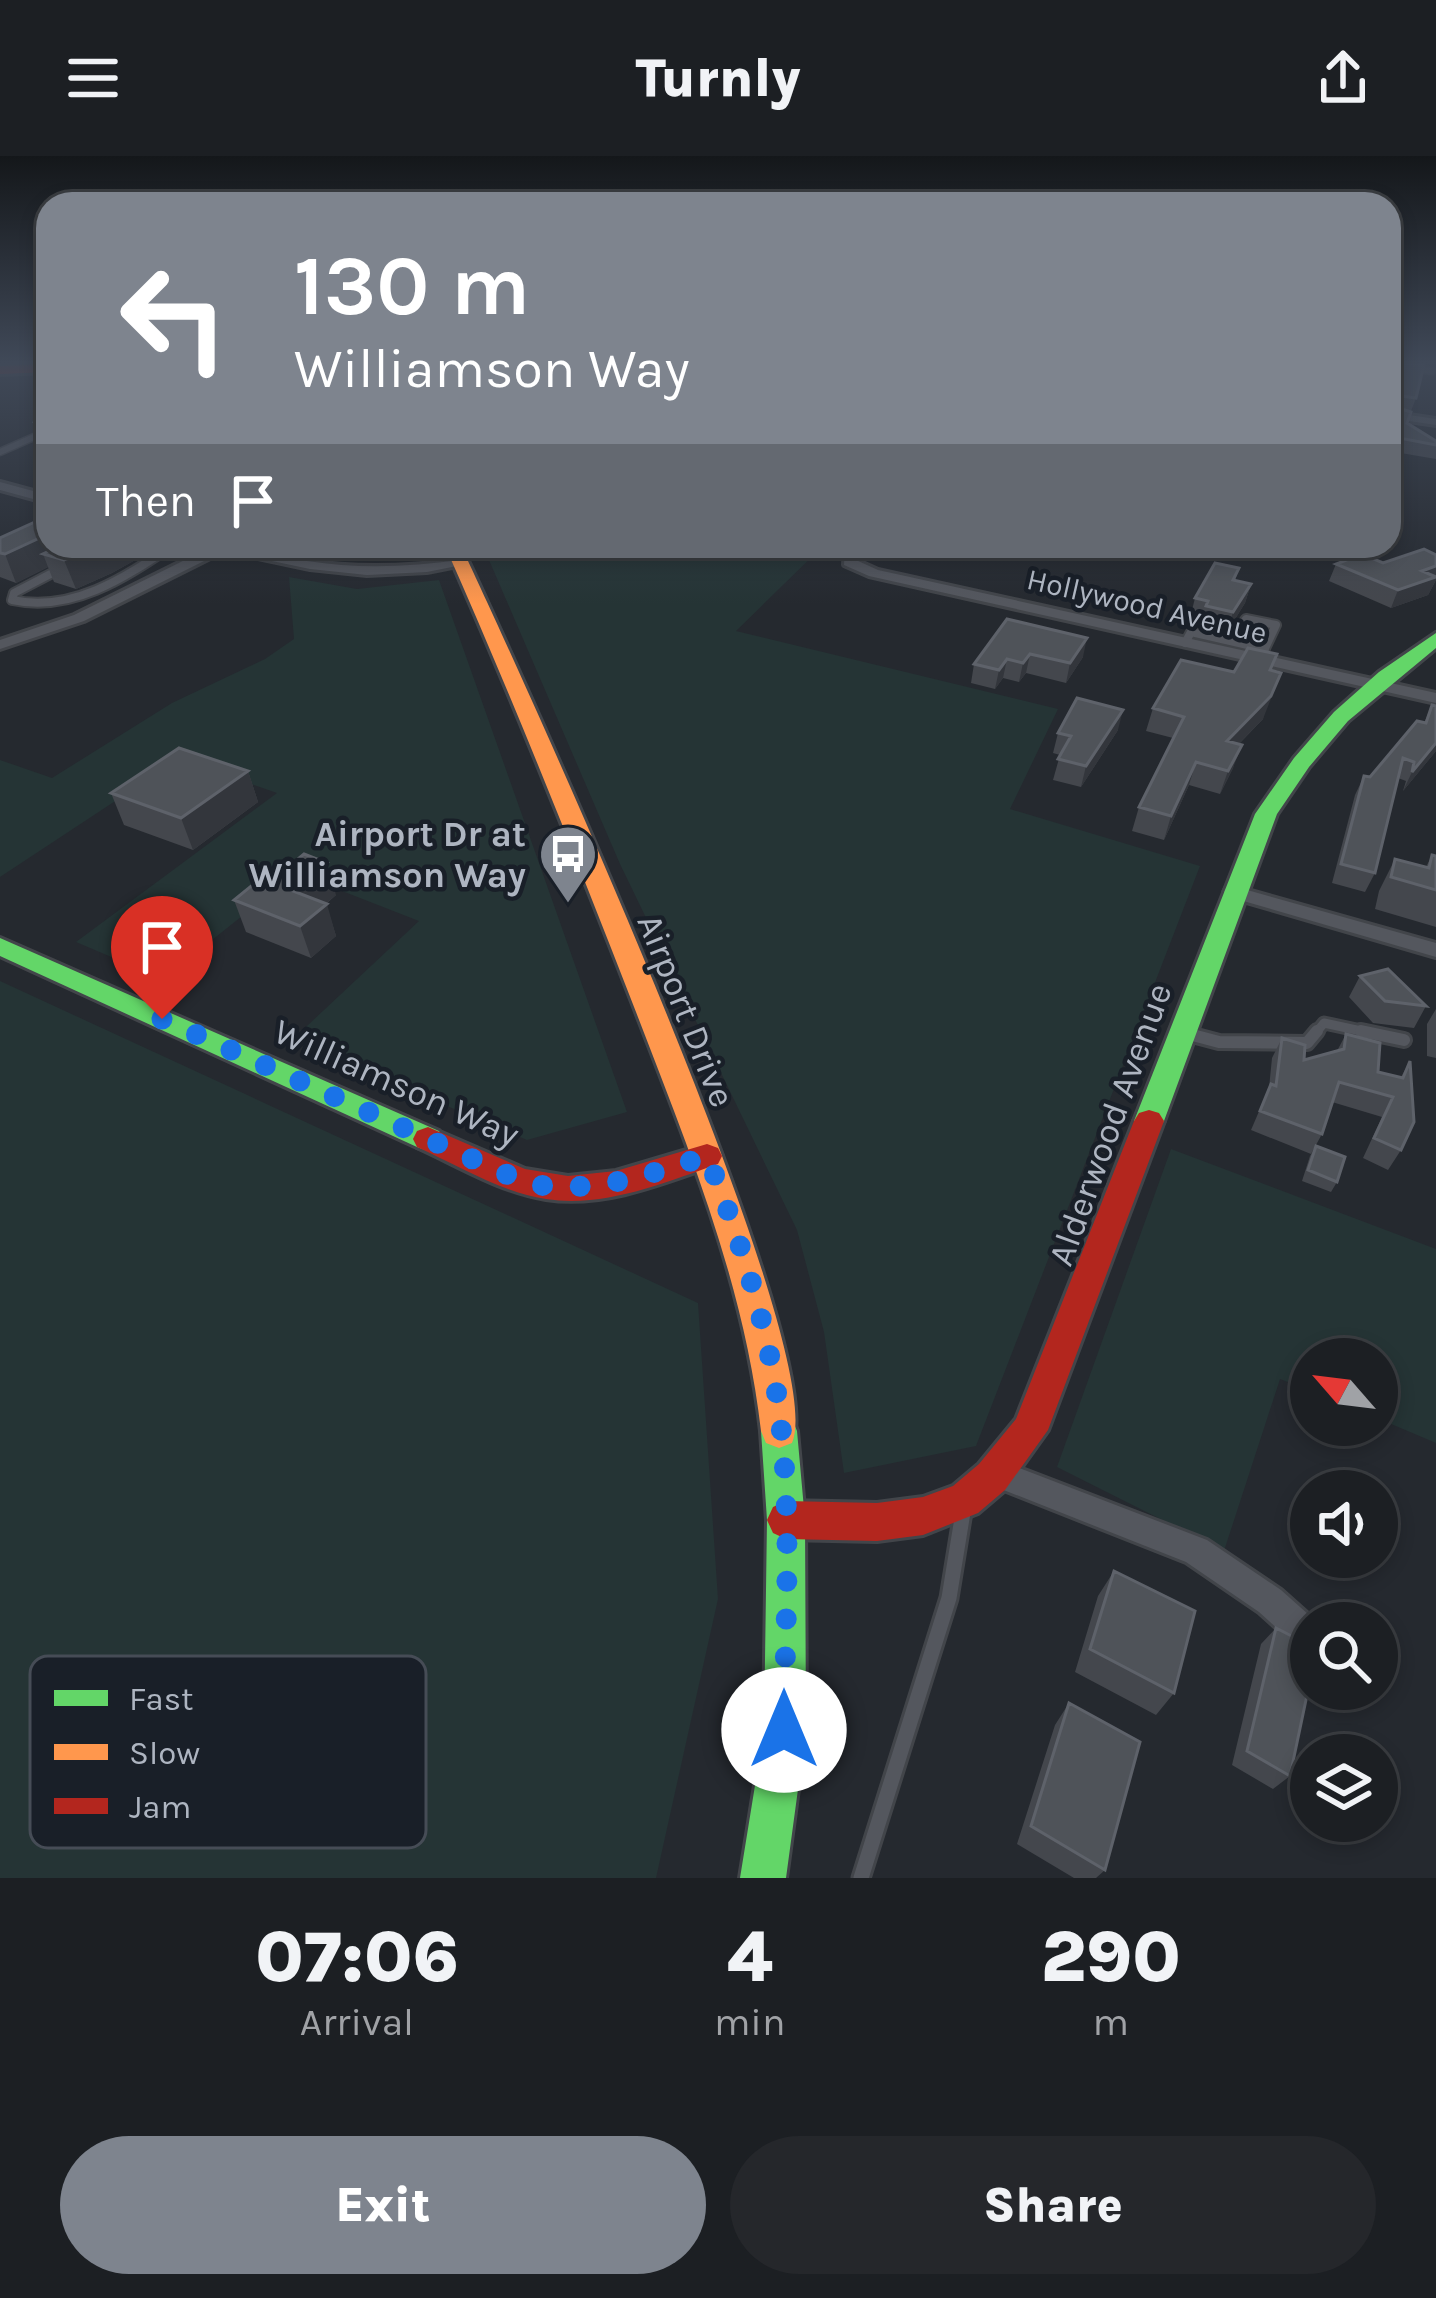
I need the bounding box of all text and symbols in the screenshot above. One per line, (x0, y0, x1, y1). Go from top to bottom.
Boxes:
icon: menu (60, 45, 126, 111)
icon: share (1310, 45, 1376, 111)
text: Turnly (635, 46, 801, 110)
text: 130 m (294, 237, 530, 335)
icon: left (96, 240, 252, 396)
text: Williamson Way (294, 337, 690, 401)
icon: arrive (220, 468, 286, 534)
text: Then (96, 475, 196, 527)
street label: Hollywood Avenue (1023, 561, 1271, 651)
place label: Airport Dr at Williamson Way (248, 813, 526, 897)
bus stop icon: Airport Dr at Williamson Way (537, 823, 599, 905)
pin (111, 896, 213, 1019)
street label: Airport Drive (628, 908, 744, 1113)
icon: arrive (129, 914, 195, 980)
street label: Alderwood Avenue (1039, 977, 1181, 1271)
street label: Williamson Way (268, 1010, 526, 1156)
north arrow (1290, 1338, 1398, 1446)
map controls (1290, 1338, 1398, 1842)
button: sound (1290, 1470, 1398, 1578)
button: search (1290, 1602, 1398, 1710)
legend (30, 1656, 426, 1848)
position arrow (721, 1667, 847, 1793)
text: Fast (129, 1680, 193, 1718)
text: Slow (129, 1734, 200, 1772)
button: layers (1290, 1734, 1398, 1842)
text: Jam (129, 1788, 191, 1826)
text: 07:06 (255, 1915, 459, 1999)
text: 4 (727, 1915, 773, 1999)
text: 290 (1041, 1915, 1181, 1999)
text: Arrival (300, 1999, 414, 2045)
text: min (714, 1999, 786, 2045)
text: m (1093, 1999, 1129, 2045)
button: Exit (60, 2136, 706, 2274)
button: Share (730, 2136, 1376, 2274)

